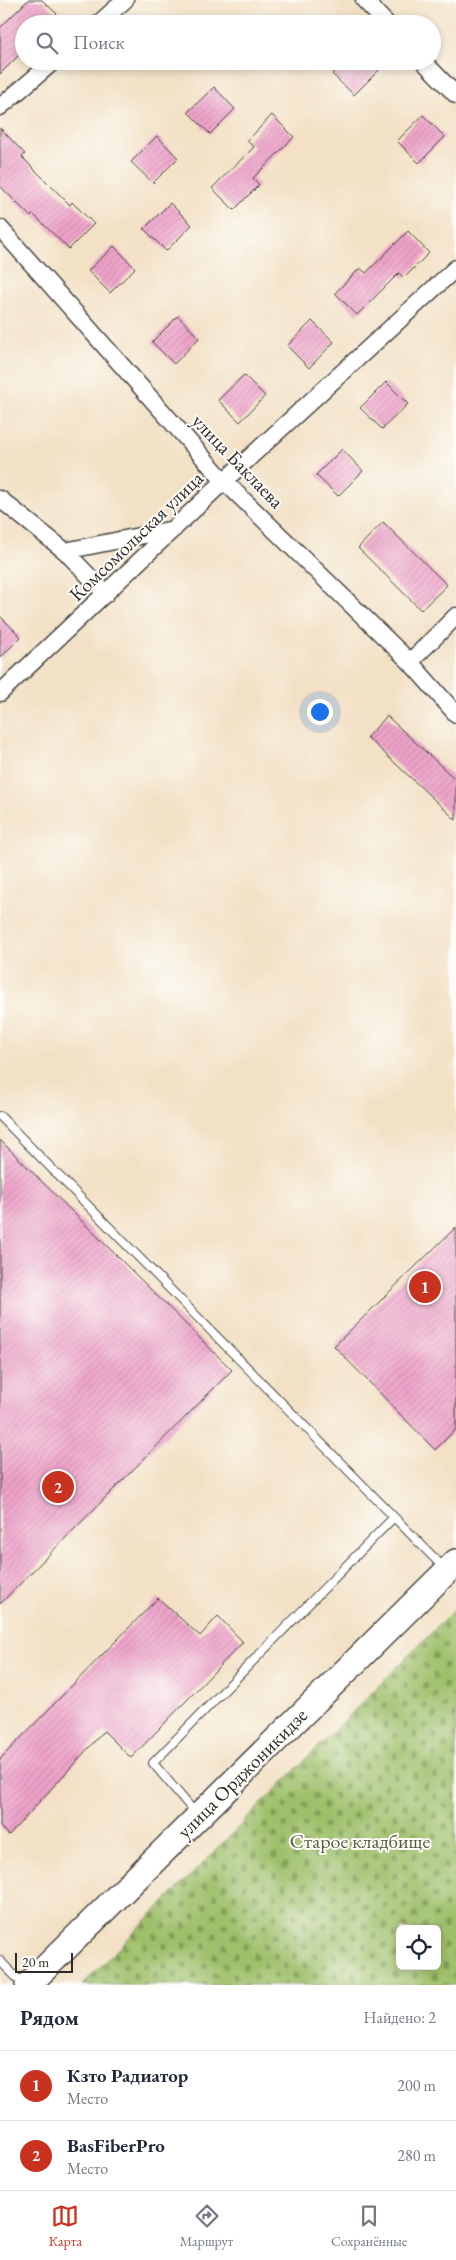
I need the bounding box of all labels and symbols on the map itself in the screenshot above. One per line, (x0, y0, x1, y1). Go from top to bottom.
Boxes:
street label: улица Баклаева (186, 408, 290, 514)
street label: Комсомольская улица (63, 465, 209, 607)
your location (307, 699, 333, 725)
pin: 1 (409, 1268, 441, 1306)
pin: 2 (42, 1468, 74, 1506)
street label: улица Орджоникидзе (171, 1702, 313, 1844)
park label: Старое кладбище (290, 1828, 430, 1854)
scale bar (15, 1950, 72, 1973)

